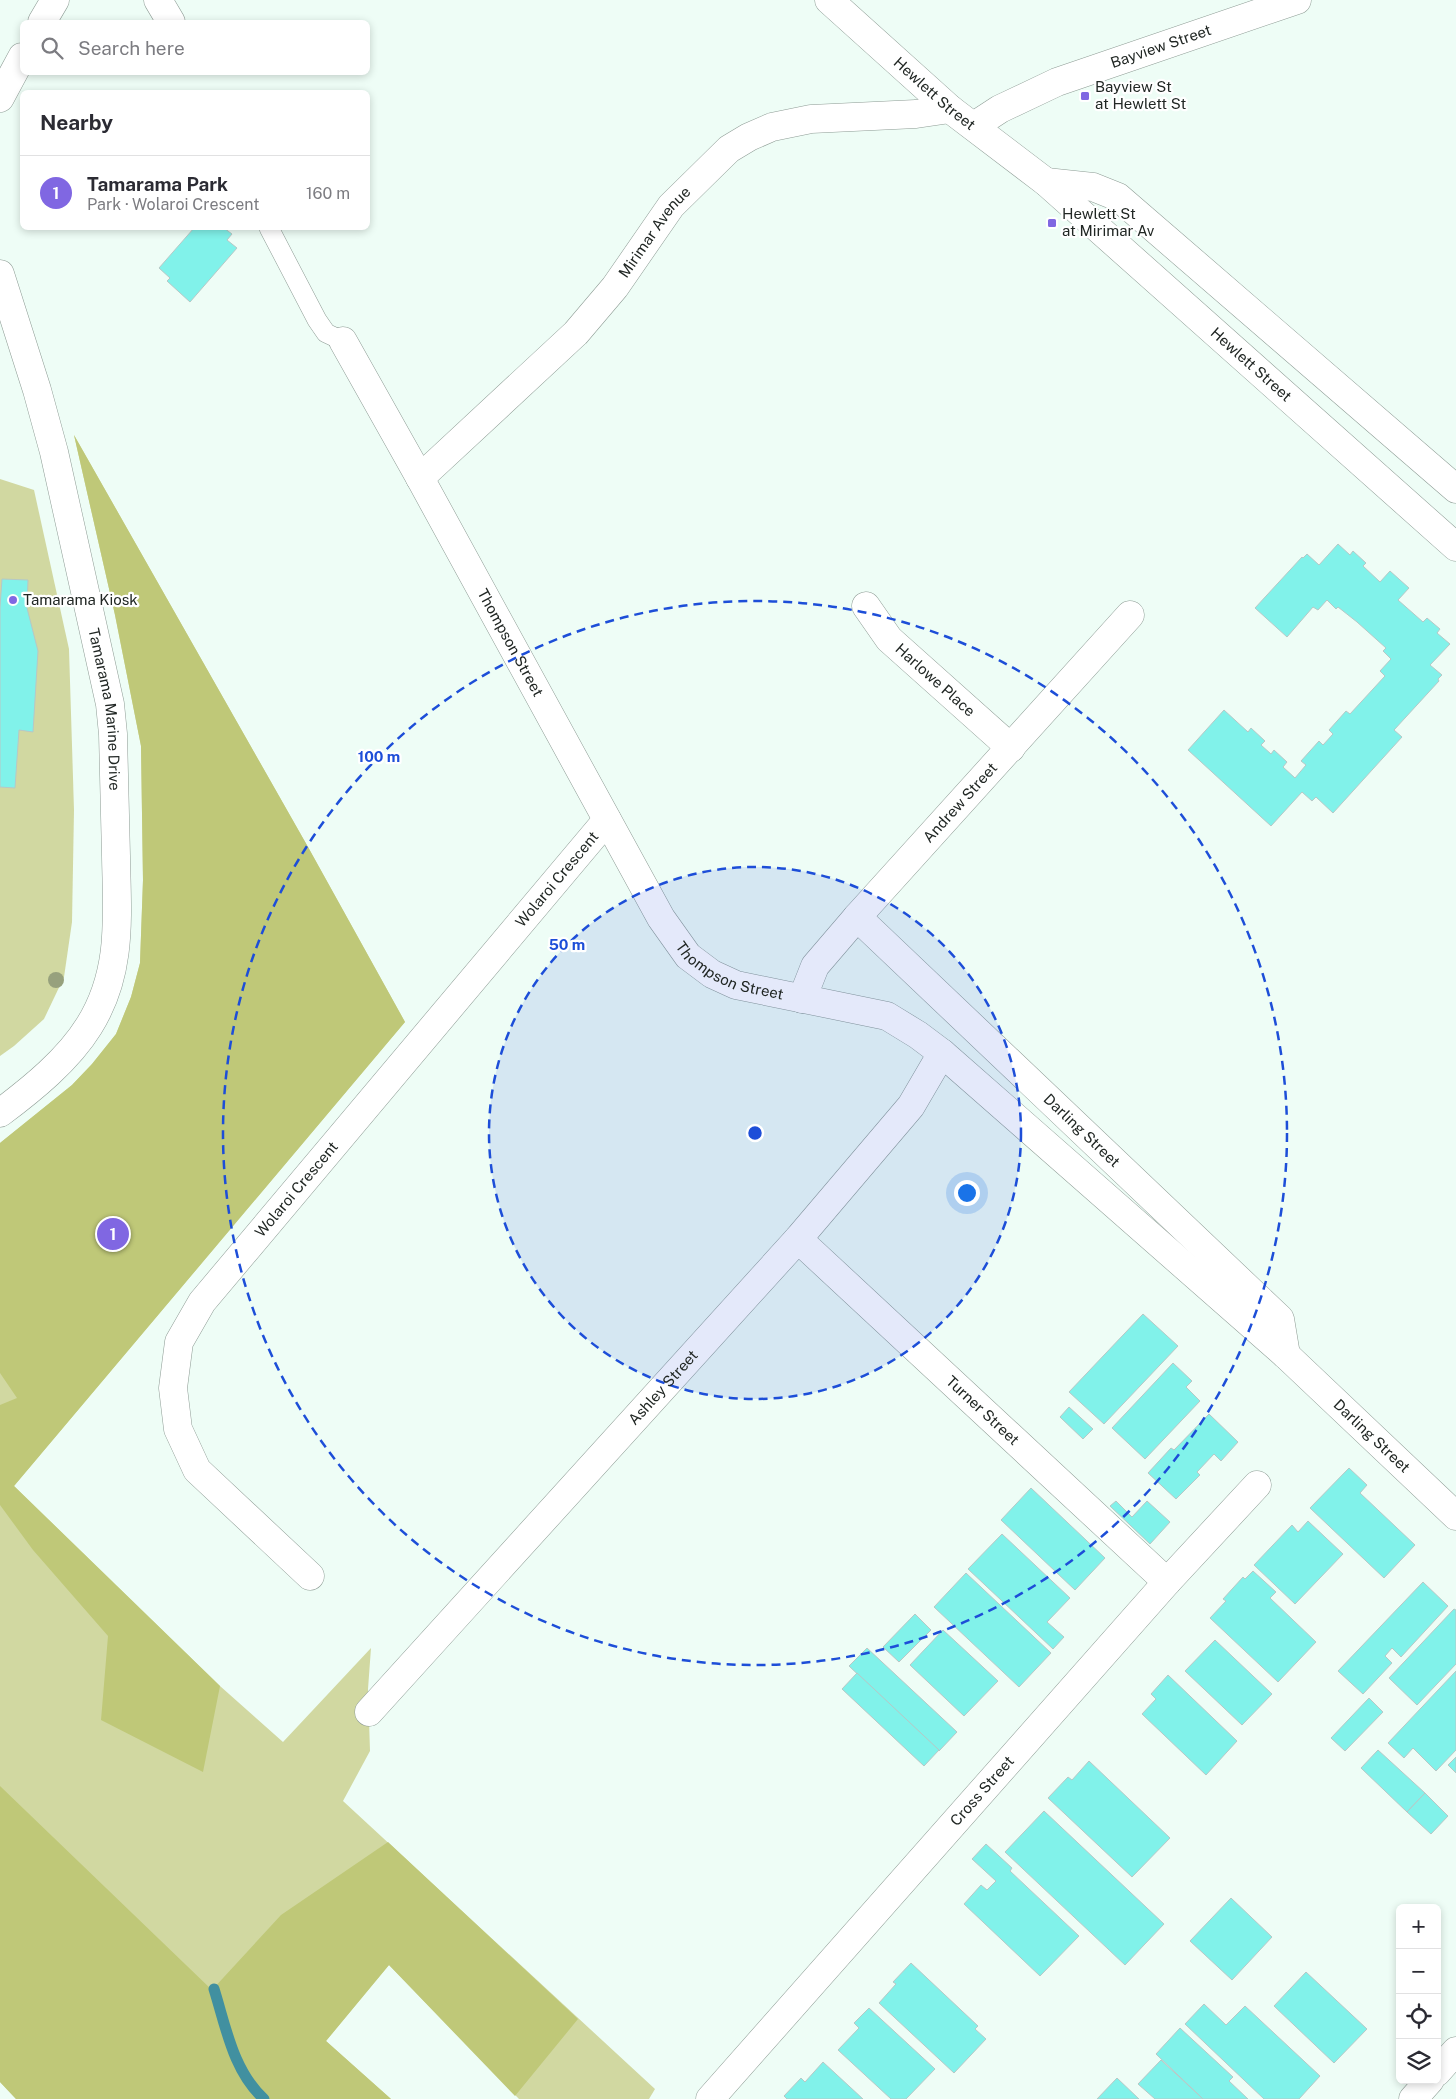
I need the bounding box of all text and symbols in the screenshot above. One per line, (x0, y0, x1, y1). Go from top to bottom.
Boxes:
search box (20, 20, 370, 75)
street label: Bayview Street (1108, 21, 1213, 71)
icon: search (38, 34, 66, 62)
text: Search here (78, 37, 185, 59)
street label: Hewlett Street (890, 53, 979, 133)
place label: Bayview St at Hewlett St (1095, 78, 1187, 112)
marker: Bayview St at Hewlett St (1079, 90, 1091, 102)
text: Nearby (40, 110, 113, 135)
text: Tamarama Park (87, 173, 228, 195)
street label: Mirimar Avenue (615, 183, 694, 281)
text: 1 (53, 184, 59, 203)
text: 160 m (306, 184, 350, 203)
text: Park · Wolaroi Crescent (87, 195, 259, 214)
place label: Hewlett St at Mirimar Av (1062, 205, 1155, 239)
marker: Hewlett St at Mirimar Av (1046, 217, 1058, 229)
street label: Hewlett Street (1208, 324, 1295, 405)
street label: Thompson Street (474, 586, 547, 699)
place label: Tamarama Kiosk (23, 591, 138, 608)
marker: Tamarama Kiosk (7, 594, 19, 606)
street label: Tamarama Marine Drive (85, 627, 123, 791)
street label: Harlowe Place (892, 640, 979, 720)
text: 100 m (358, 748, 400, 765)
street label: Andrew Street (919, 759, 1000, 846)
street label: Wolaroi Crescent (512, 828, 602, 930)
text: 50 m (549, 936, 585, 953)
street label: Thompson Street (672, 938, 785, 1003)
street label: Darling Street (1041, 1090, 1124, 1170)
centre of rings (746, 1124, 764, 1142)
street label: Wolaroi Crescent (251, 1138, 341, 1240)
your location (954, 1180, 980, 1206)
pin: 1 (97, 1215, 129, 1253)
street label: Ashley Street (625, 1346, 701, 1428)
street label: Turner Street (943, 1372, 1023, 1448)
street label: Darling Street (1330, 1396, 1414, 1476)
street label: Cross Street (947, 1752, 1017, 1829)
map controls (1396, 1904, 1441, 2084)
button: + (1396, 1904, 1441, 1949)
button: − (1396, 1949, 1441, 1994)
button: locate (1396, 1994, 1441, 2039)
button: layers (1396, 2039, 1441, 2084)

